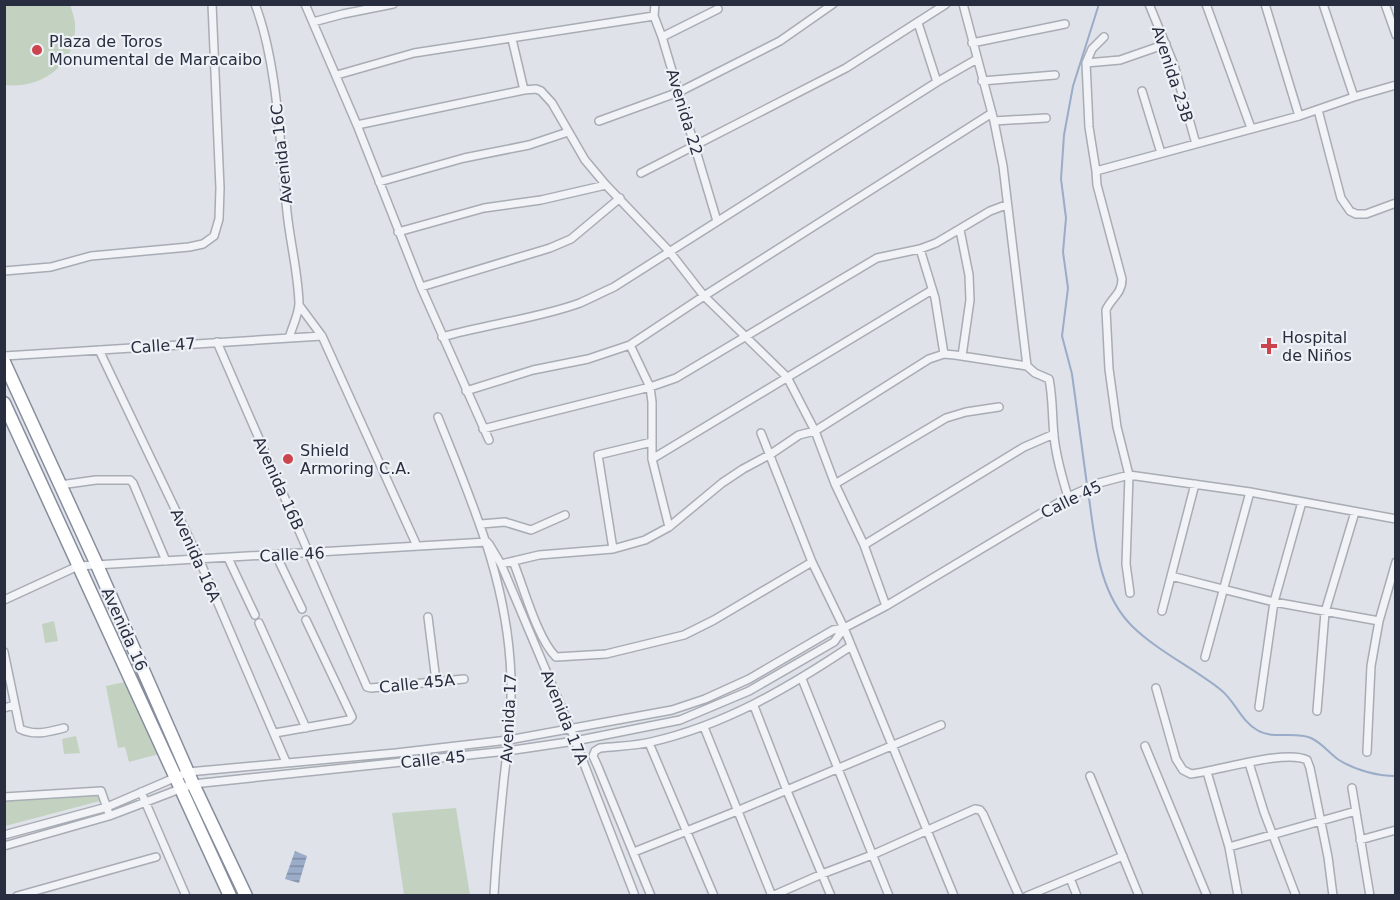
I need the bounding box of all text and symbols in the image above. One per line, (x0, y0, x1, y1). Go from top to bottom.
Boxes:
street label: Avenida 23B (1148, 24, 1197, 125)
place label: Plaza de Toros Monumental de Maracaibo (49, 32, 262, 69)
marker: Plaza de Toros Monumental de Maracaibo (30, 43, 44, 57)
street label: Avenida 22 (662, 67, 707, 158)
street label: Avenida 16C (267, 103, 296, 205)
place label: Hospital de Niños (1282, 328, 1352, 365)
street label: Calle 47 (130, 334, 196, 357)
marker: Hospital de Niños (1260, 337, 1278, 355)
street label: Avenida 16B (249, 434, 308, 533)
place label: Shield Armoring C.A. (300, 441, 411, 478)
marker: Shield Armoring C.A. (281, 452, 295, 466)
street label: Calle 45 (1038, 477, 1105, 522)
street label: Avenida 16A (166, 506, 225, 605)
street label: Calle 46 (259, 543, 325, 566)
street label: Avenida 16 (98, 585, 151, 674)
street label: Avenida 17A (537, 667, 592, 767)
street label: Calle 45A (378, 670, 456, 697)
street label: Avenida 17 (497, 673, 520, 763)
street label: Calle 45 (400, 747, 466, 772)

